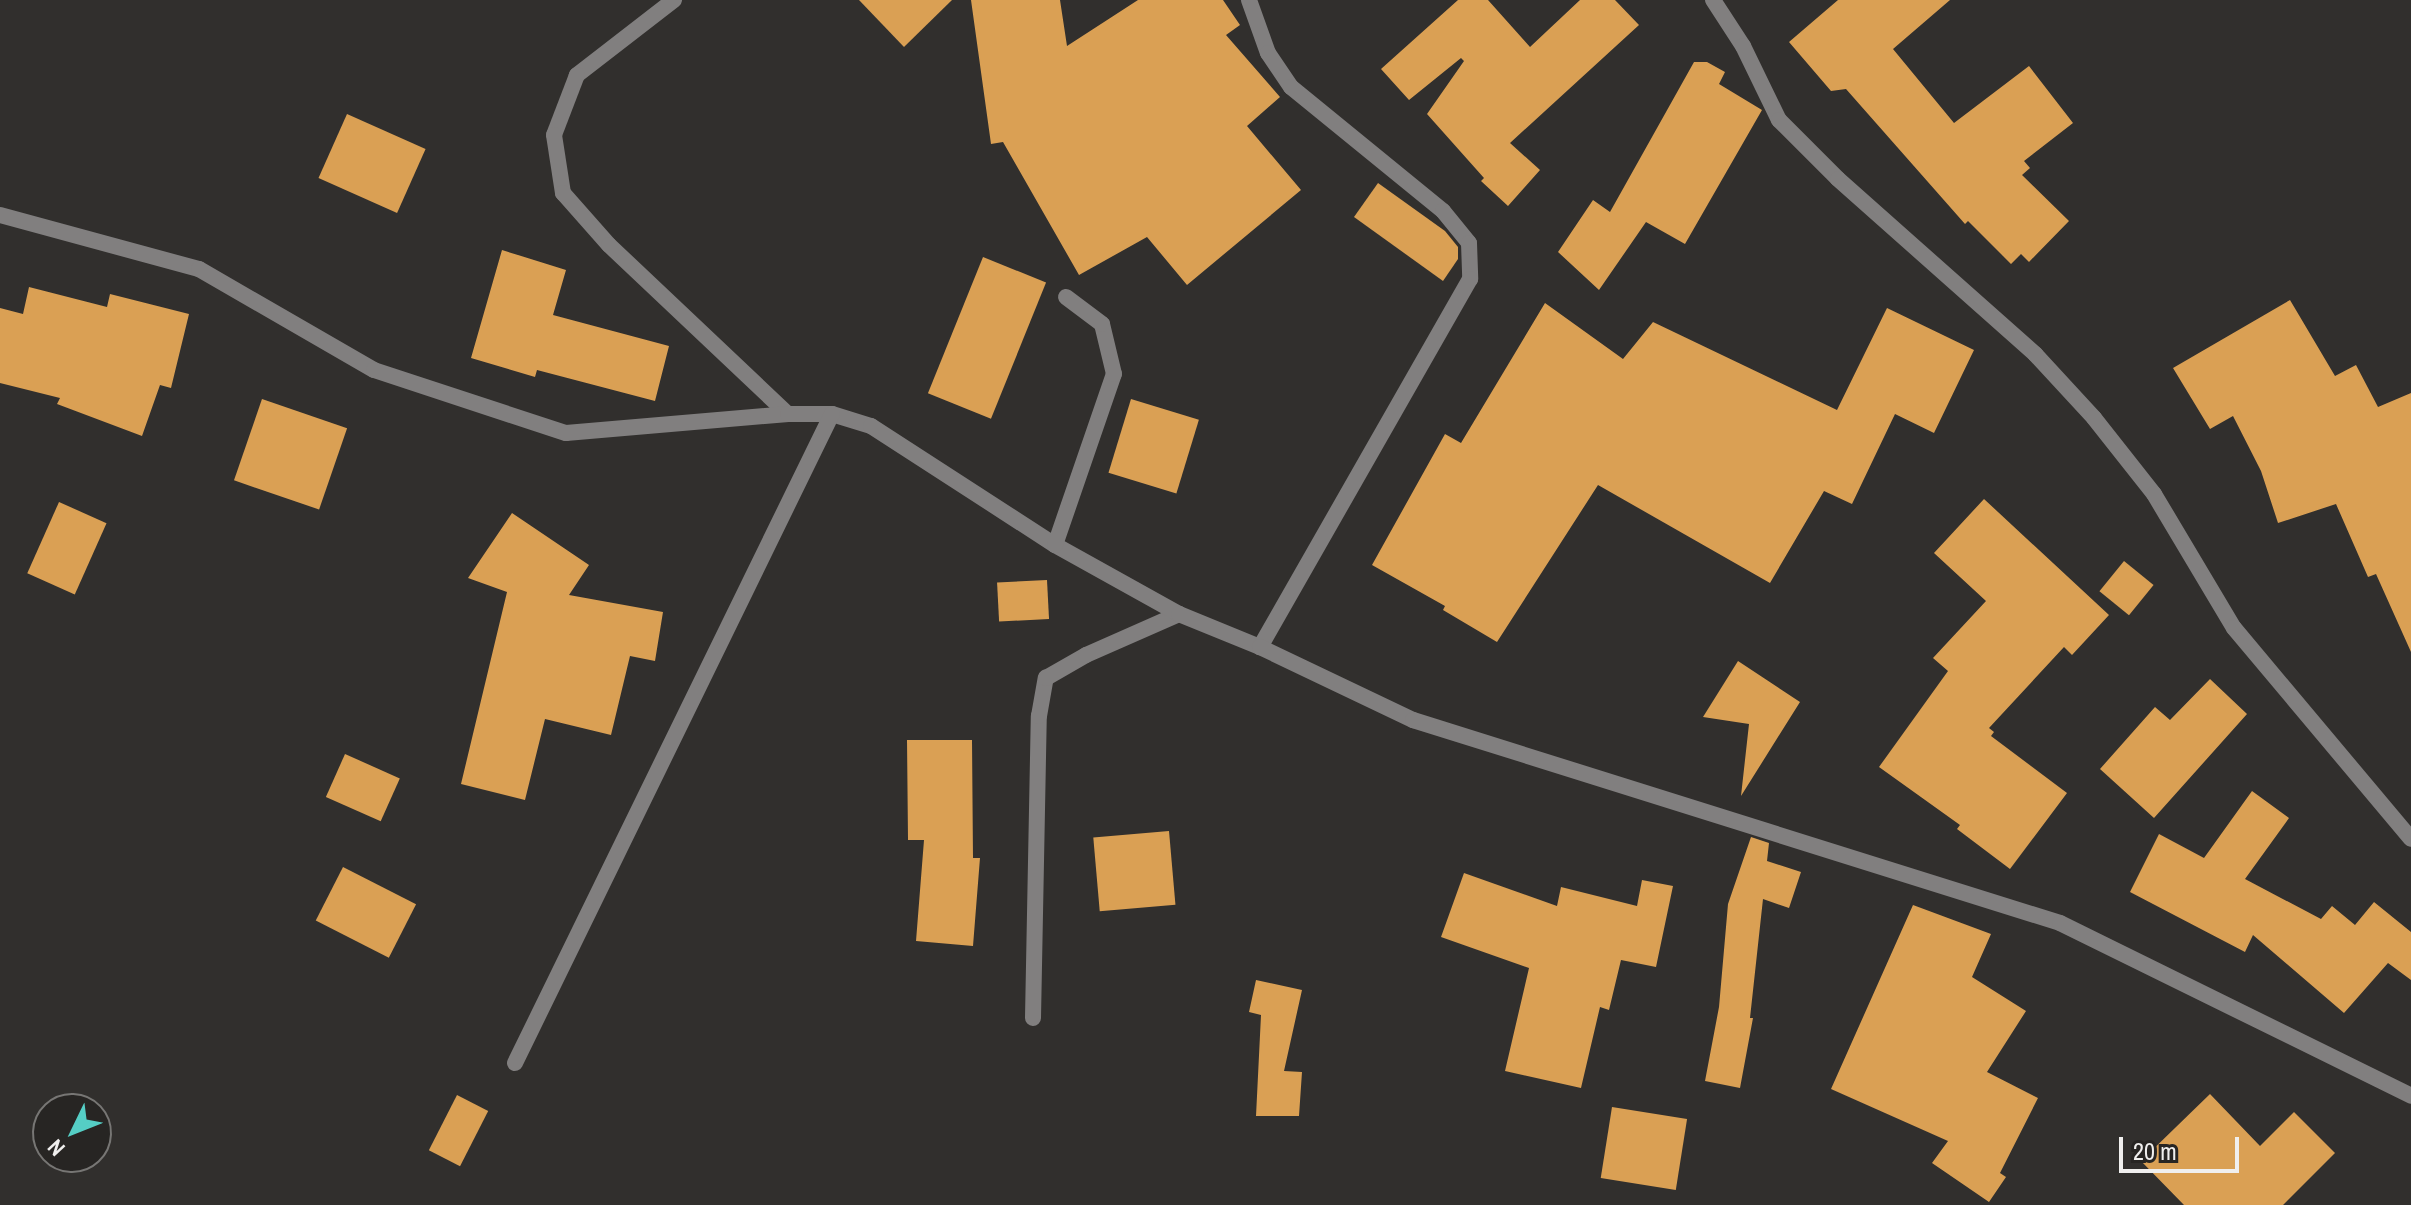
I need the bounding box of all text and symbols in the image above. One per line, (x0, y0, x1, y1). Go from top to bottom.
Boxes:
north arrow (32, 1093, 112, 1173)
scale bar (2123, 1121, 2243, 1171)
text: N (40, 1133, 71, 1163)
text: 20 m (2133, 1135, 2177, 1167)

